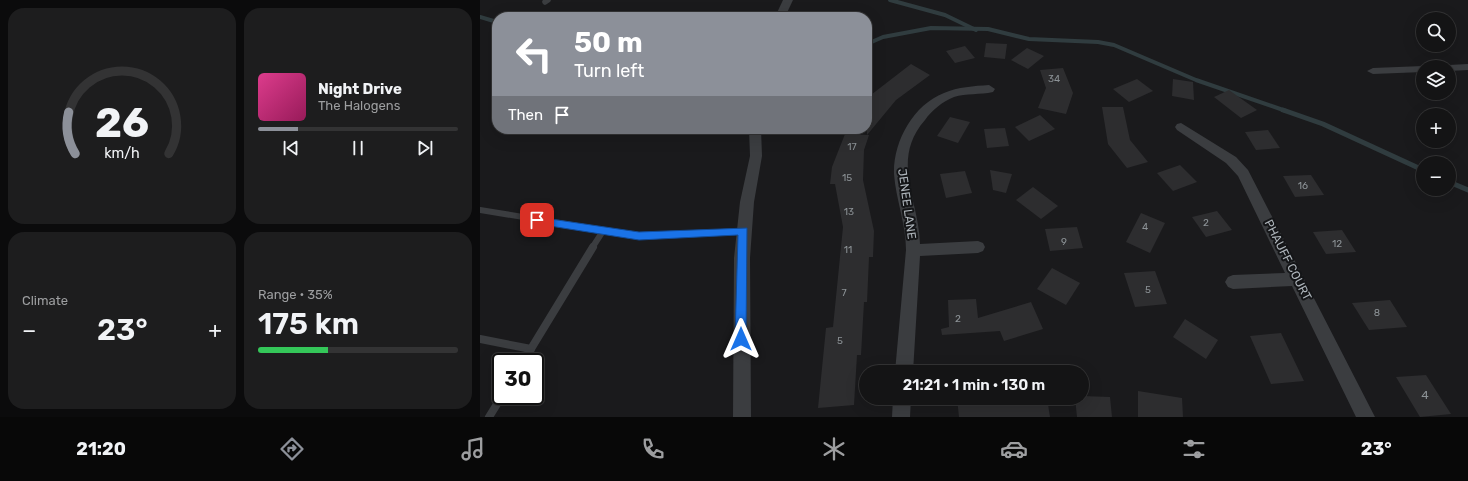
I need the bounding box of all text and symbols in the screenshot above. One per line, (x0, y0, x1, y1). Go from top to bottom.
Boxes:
map controls (1416, 12, 1456, 196)
button: search (1416, 12, 1456, 52)
text: 50 m (574, 26, 643, 59)
icon: left (508, 28, 560, 80)
text: Turn left (574, 60, 644, 82)
button: layers (1416, 60, 1456, 100)
house number: 34 (1048, 73, 1060, 85)
text: Night Drive (318, 80, 402, 98)
text: 26 (95, 98, 149, 147)
text: The Halogens (318, 98, 400, 113)
icon: arrive (551, 104, 573, 126)
text: Then (508, 106, 543, 124)
button: + (1416, 108, 1456, 148)
icon: previous (280, 137, 302, 159)
icon: pause (347, 137, 369, 159)
icon: next (414, 137, 436, 159)
house number: 17 (847, 141, 857, 153)
text: km/h (104, 144, 140, 161)
button: − (1416, 156, 1456, 196)
street label: JENEE LANE (895, 168, 919, 240)
house number: 15 (842, 172, 852, 184)
house number: 16 (1298, 180, 1308, 192)
pin (520, 203, 554, 237)
house number: 13 (844, 206, 854, 218)
icon: arrive (526, 209, 548, 231)
house number: 2 (1203, 217, 1209, 229)
street label: PHAUFF COURT (1262, 217, 1314, 303)
house number: 4 (1142, 221, 1148, 233)
house number: 9 (1061, 236, 1067, 248)
house number: 12 (1332, 238, 1342, 250)
house number: 11 (844, 244, 852, 256)
house number: 5 (1145, 284, 1151, 296)
text: Range · 35% (258, 287, 333, 302)
house number: 7 (841, 287, 847, 299)
text: Climate (22, 293, 68, 308)
text: 175 km (258, 306, 359, 342)
house number: 8 (1374, 307, 1380, 319)
text: 23° (97, 312, 148, 348)
house number: 2 (955, 313, 961, 325)
text: − (22, 317, 36, 344)
text: + (208, 317, 222, 344)
position arrow (720, 318, 762, 360)
house number: 5 (837, 335, 843, 347)
speed limit sign: 30 (492, 353, 544, 405)
text: 21:21 · 1 min · 130 m (903, 376, 1045, 394)
house number: 4 (1421, 388, 1429, 402)
icon: directions (278, 435, 306, 463)
icon: music (459, 435, 487, 463)
icon: phone (639, 435, 667, 463)
icon: climate (820, 435, 848, 463)
icon: car (1000, 435, 1028, 463)
icon: filters (1180, 435, 1208, 463)
text: 21:20 (76, 438, 126, 460)
text: 23° (1361, 438, 1392, 460)

